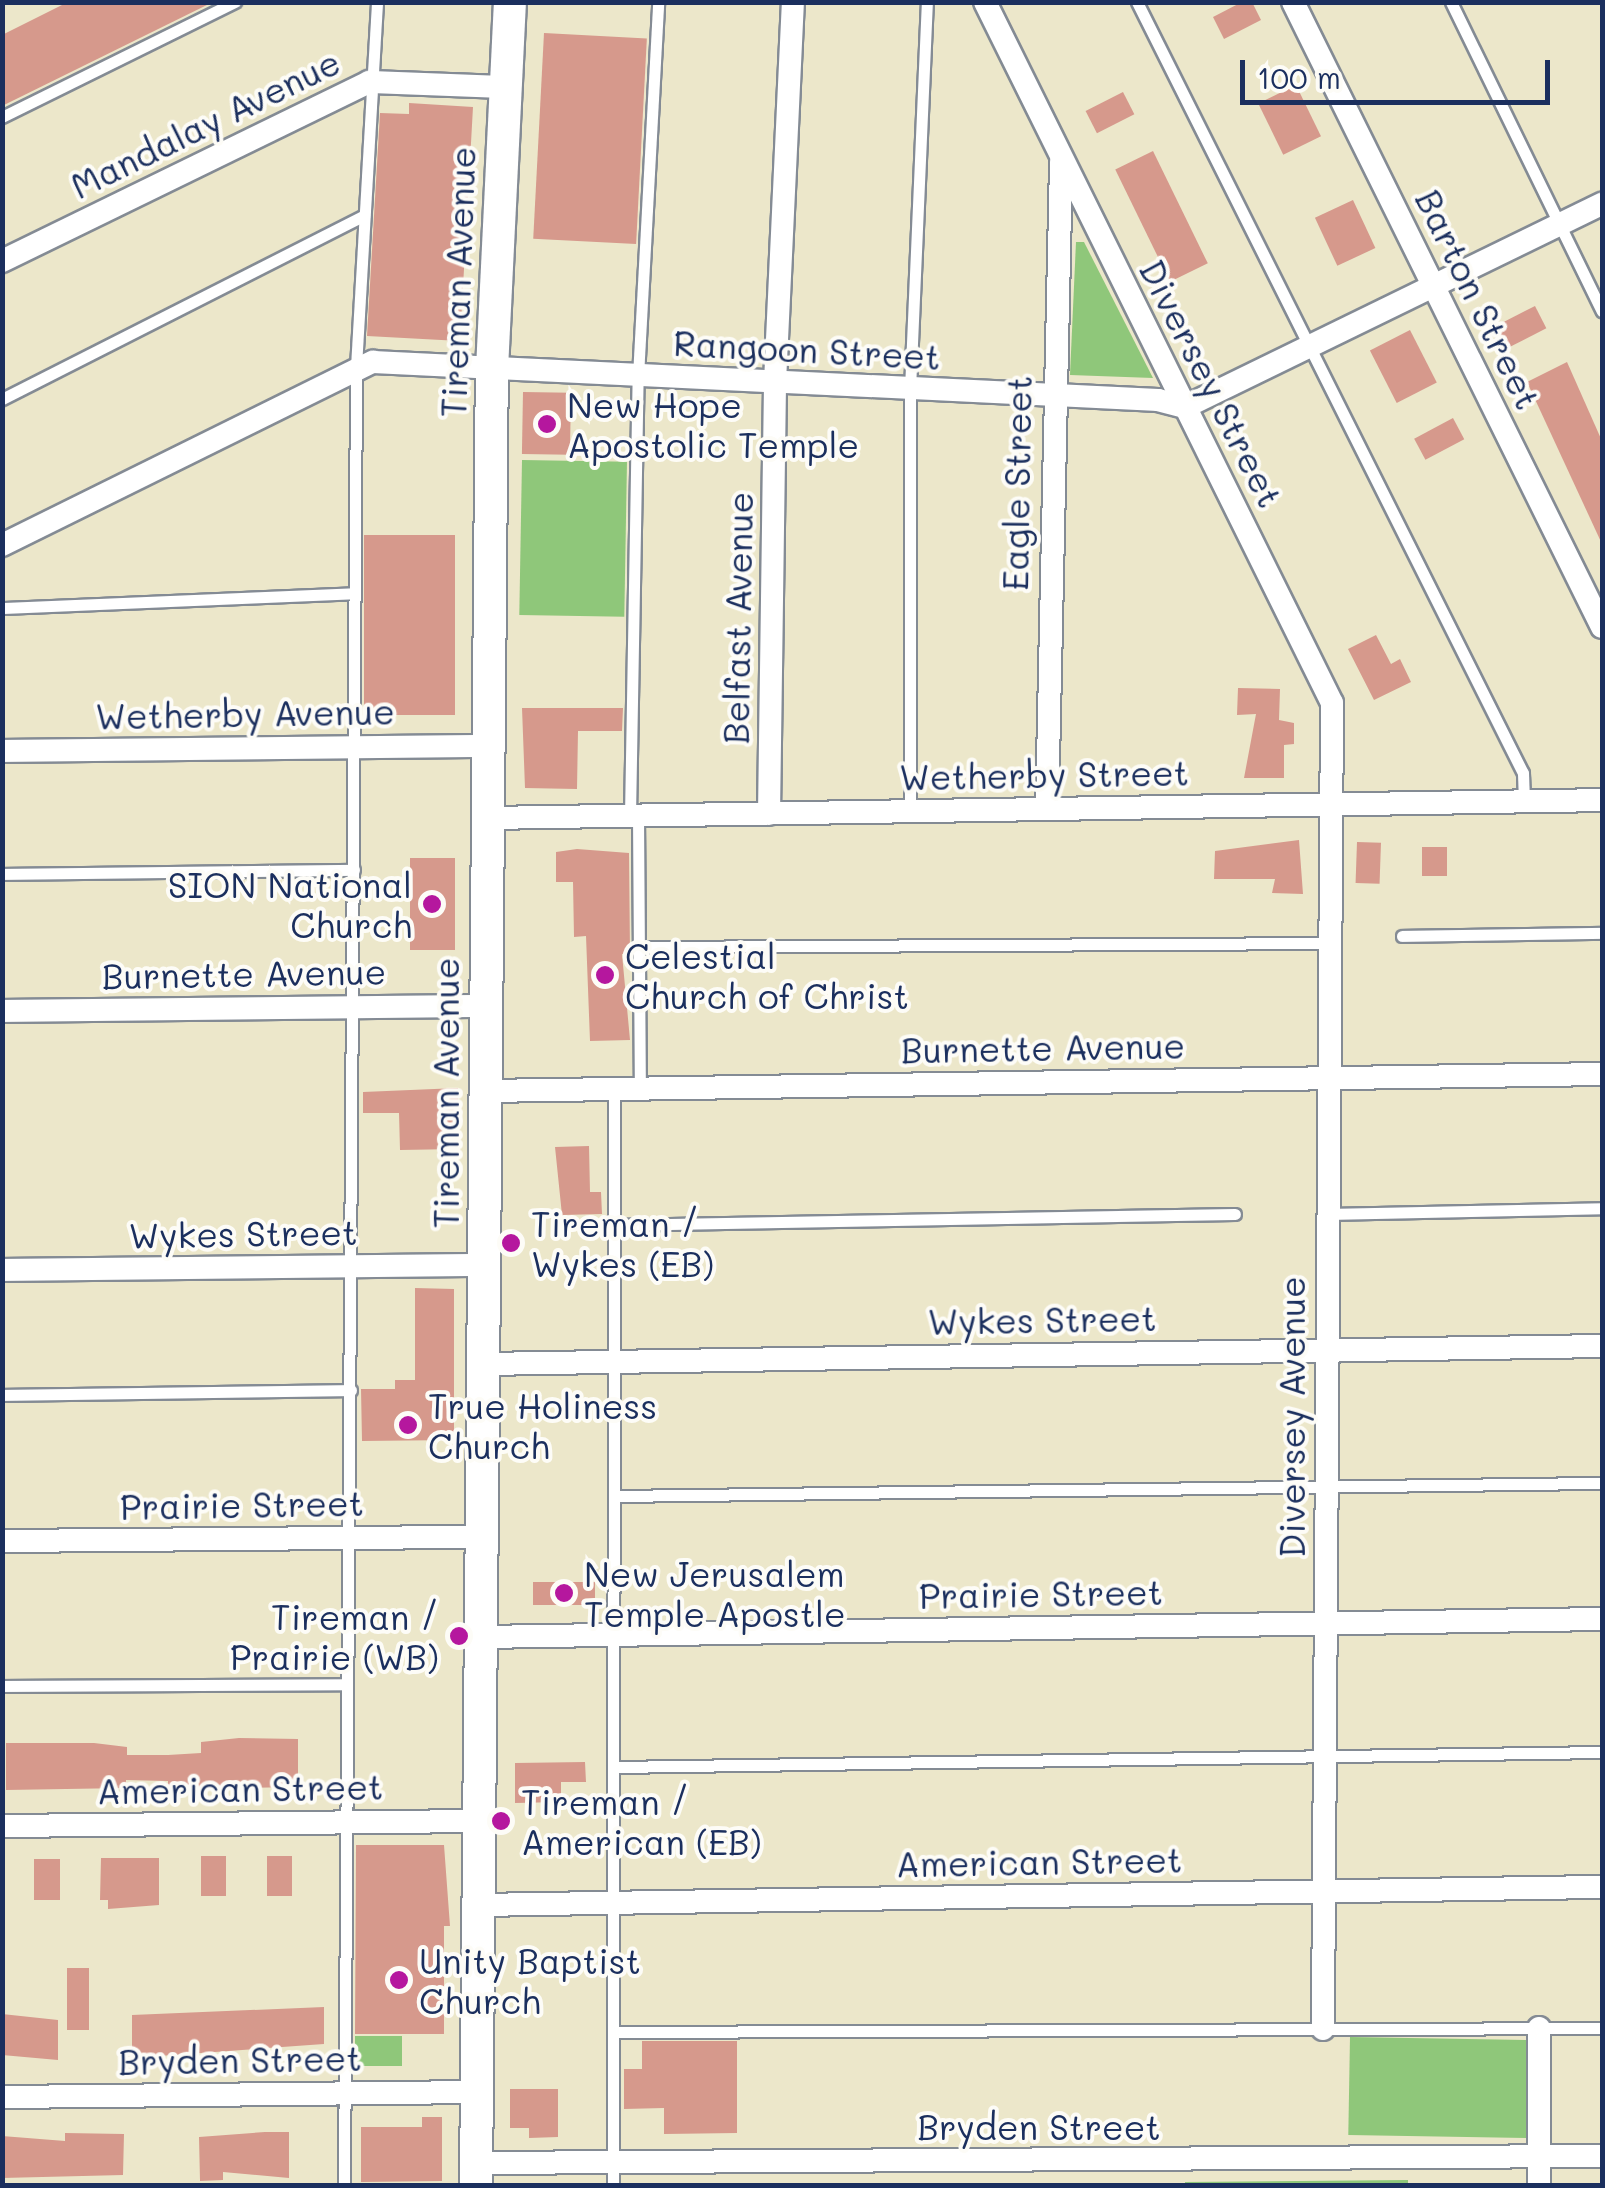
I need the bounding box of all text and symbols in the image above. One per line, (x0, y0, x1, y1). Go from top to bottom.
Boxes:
street label: Mandalay Avenue (64, 40, 346, 206)
scale bar (1245, 40, 1555, 102)
text: 100 m (1257, 57, 1341, 97)
street label: Tireman Avenue (431, 146, 483, 418)
street label: Barton Street (1408, 182, 1550, 416)
street label: Diversey Street (1132, 252, 1292, 514)
street label: Rangoon Street (672, 321, 942, 377)
street label: Eagle Street (993, 375, 1039, 591)
place label: New Hope Apostolic Temple (567, 383, 859, 465)
marker: New Hope Apostolic Temple (536, 413, 558, 435)
street label: Belfast Avenue (714, 491, 760, 745)
street label: Wetherby Avenue (95, 689, 395, 737)
street label: Wetherby Street (899, 750, 1189, 798)
place label: SION National Church (168, 863, 412, 945)
marker: SION National Church (421, 893, 443, 915)
place label: Celestial Church of Christ (625, 934, 909, 1016)
street label: Burnette Avenue (102, 950, 386, 996)
street label: Tireman Avenue (424, 958, 466, 1228)
marker: Celestial Church of Christ (594, 964, 616, 986)
street label: Burnette Avenue (901, 1024, 1185, 1070)
place label: Tireman / Wykes (EB) (531, 1202, 714, 1284)
street label: Wykes Street (128, 1210, 358, 1256)
marker: Tireman / Wykes (EB) (500, 1232, 522, 1254)
street label: Diversey Avenue (1270, 1276, 1312, 1558)
street label: Wykes Street (927, 1296, 1157, 1342)
place label: True Holiness Church (428, 1384, 657, 1466)
marker: True Holiness Church (397, 1414, 419, 1436)
street label: Prairie Street (120, 1481, 364, 1527)
place label: New Jerusalem Temple Apostle (584, 1552, 846, 1634)
street label: Prairie Street (919, 1570, 1163, 1616)
marker: New Jerusalem Temple Apostle (553, 1582, 575, 1604)
place label: Tireman / Prairie (WB) (230, 1595, 439, 1677)
marker: Tireman / Prairie (WB) (448, 1625, 470, 1647)
street label: American Street (96, 1765, 384, 1811)
place label: Tireman / American (EB) (521, 1780, 762, 1862)
marker: Tireman / American (EB) (490, 1810, 512, 1832)
street label: American Street (895, 1838, 1183, 1884)
place label: Unity Baptist Church (419, 1939, 641, 2021)
marker: Unity Baptist Church (388, 1969, 410, 1991)
street label: Bryden Street (118, 2036, 362, 2082)
street label: Bryden Street (917, 2105, 1161, 2147)

